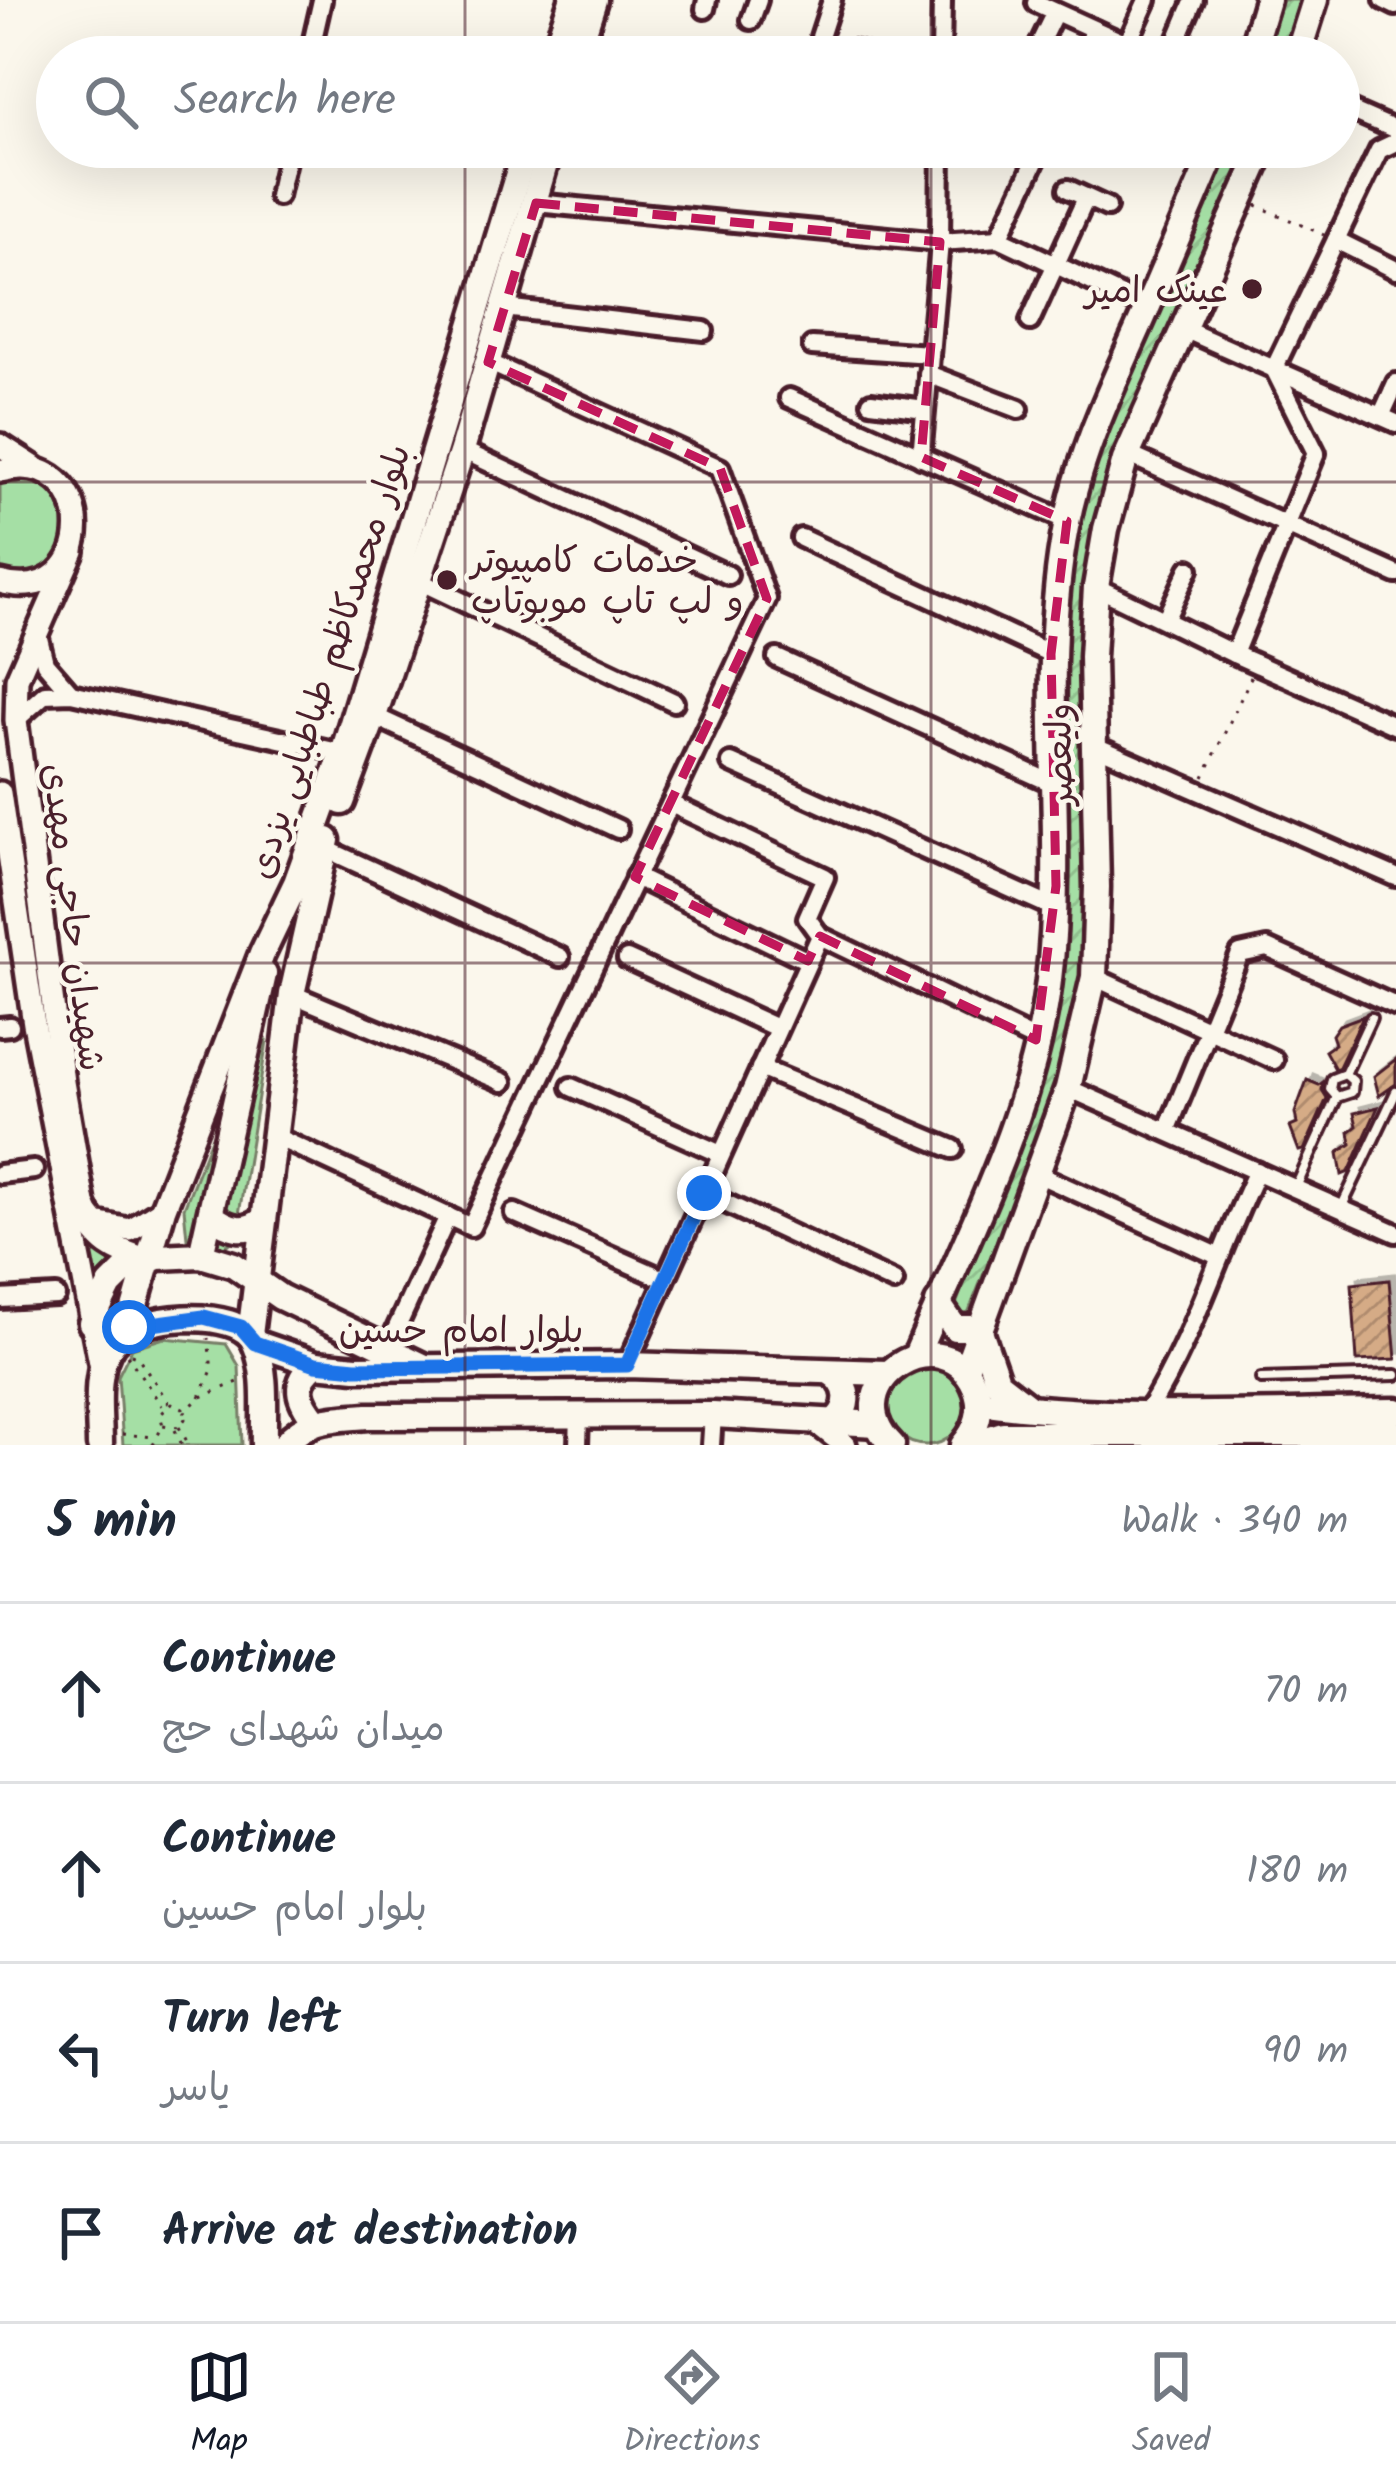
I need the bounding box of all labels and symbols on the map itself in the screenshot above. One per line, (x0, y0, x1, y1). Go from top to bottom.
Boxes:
place label: عینک امیر (1082, 264, 1228, 321)
marker: عینک امیر (1239, 276, 1265, 302)
street label: بلوار محمدکاظم طباطبایی یزدی (234, 437, 429, 887)
place label: خدمات کامپیوتر و لپ تاپ موبوتاپ (468, 534, 744, 632)
marker: خدمات کامپیوتر و لپ تاپ موبوتاپ (434, 567, 460, 593)
street label: ولیعصر (1032, 703, 1091, 808)
street label: شهیدان حاجی مهدی (24, 760, 119, 1075)
route end (677, 1166, 731, 1220)
route start (102, 1300, 156, 1354)
street label: بلوار امام حسین (339, 1304, 583, 1361)

